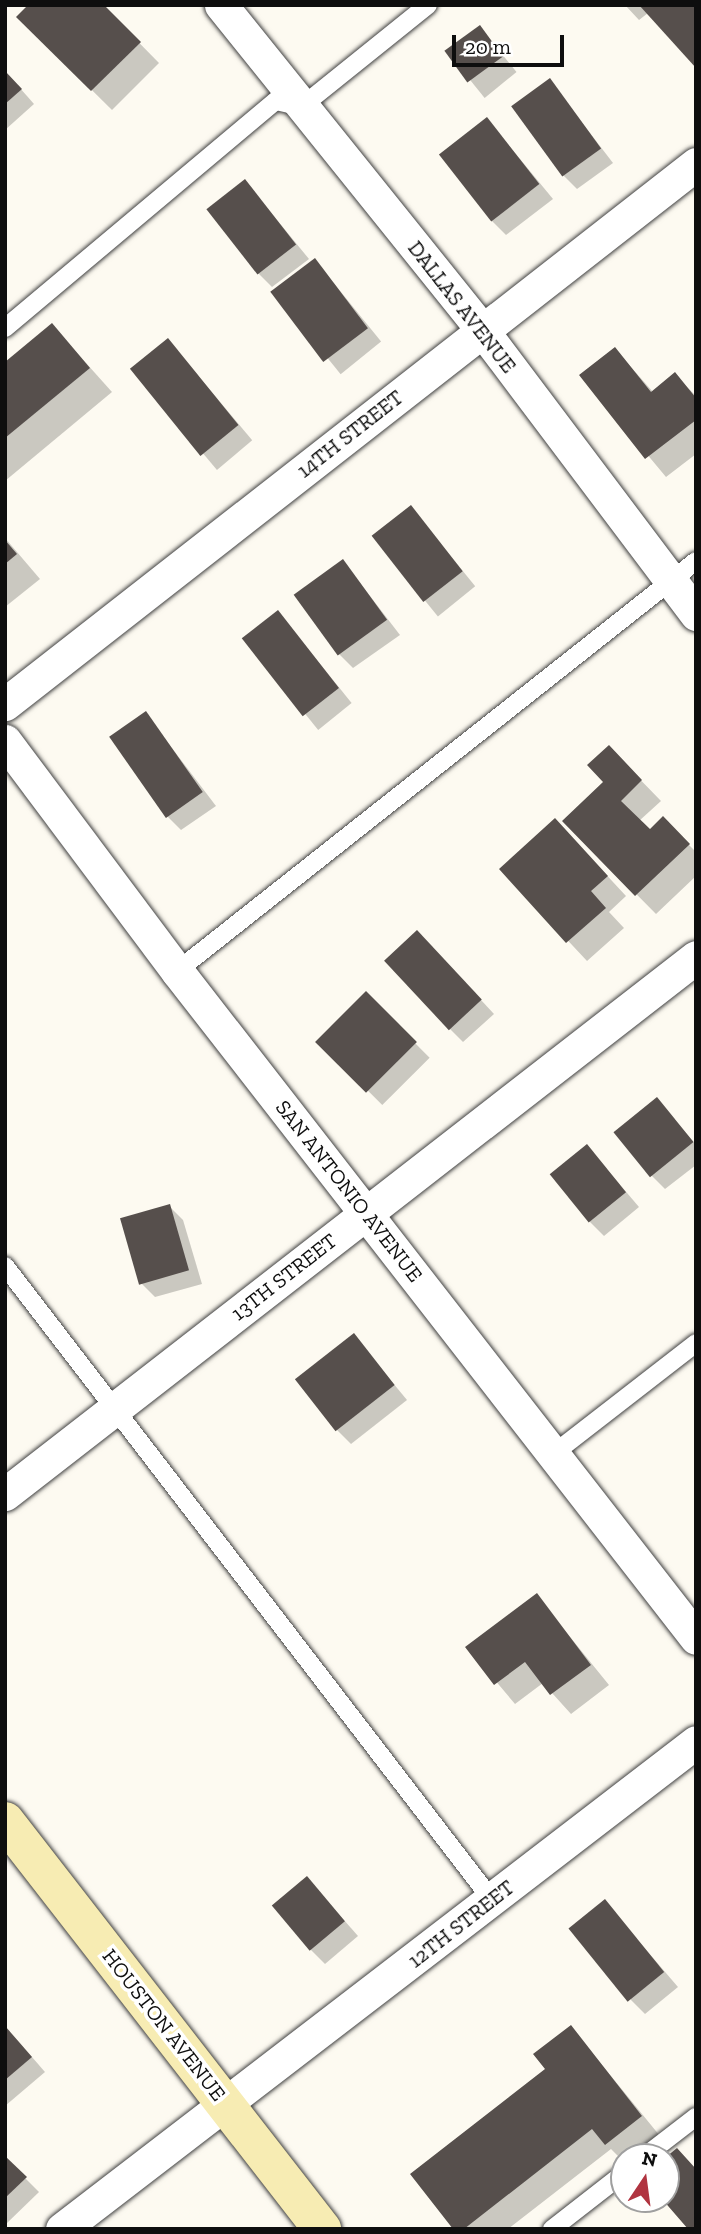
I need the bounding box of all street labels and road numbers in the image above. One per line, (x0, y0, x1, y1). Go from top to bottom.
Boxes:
street label: DALLAS AVENUE (402, 236, 522, 378)
street label: 14TH STREET (292, 385, 408, 483)
street label: SAN ANTONIO AVENUE (270, 1095, 428, 1287)
street label: 13TH STREET (226, 1228, 342, 1326)
street label: 12TH STREET (403, 1875, 519, 1973)
street label: HOUSTON AVENUE (97, 1944, 231, 2106)

